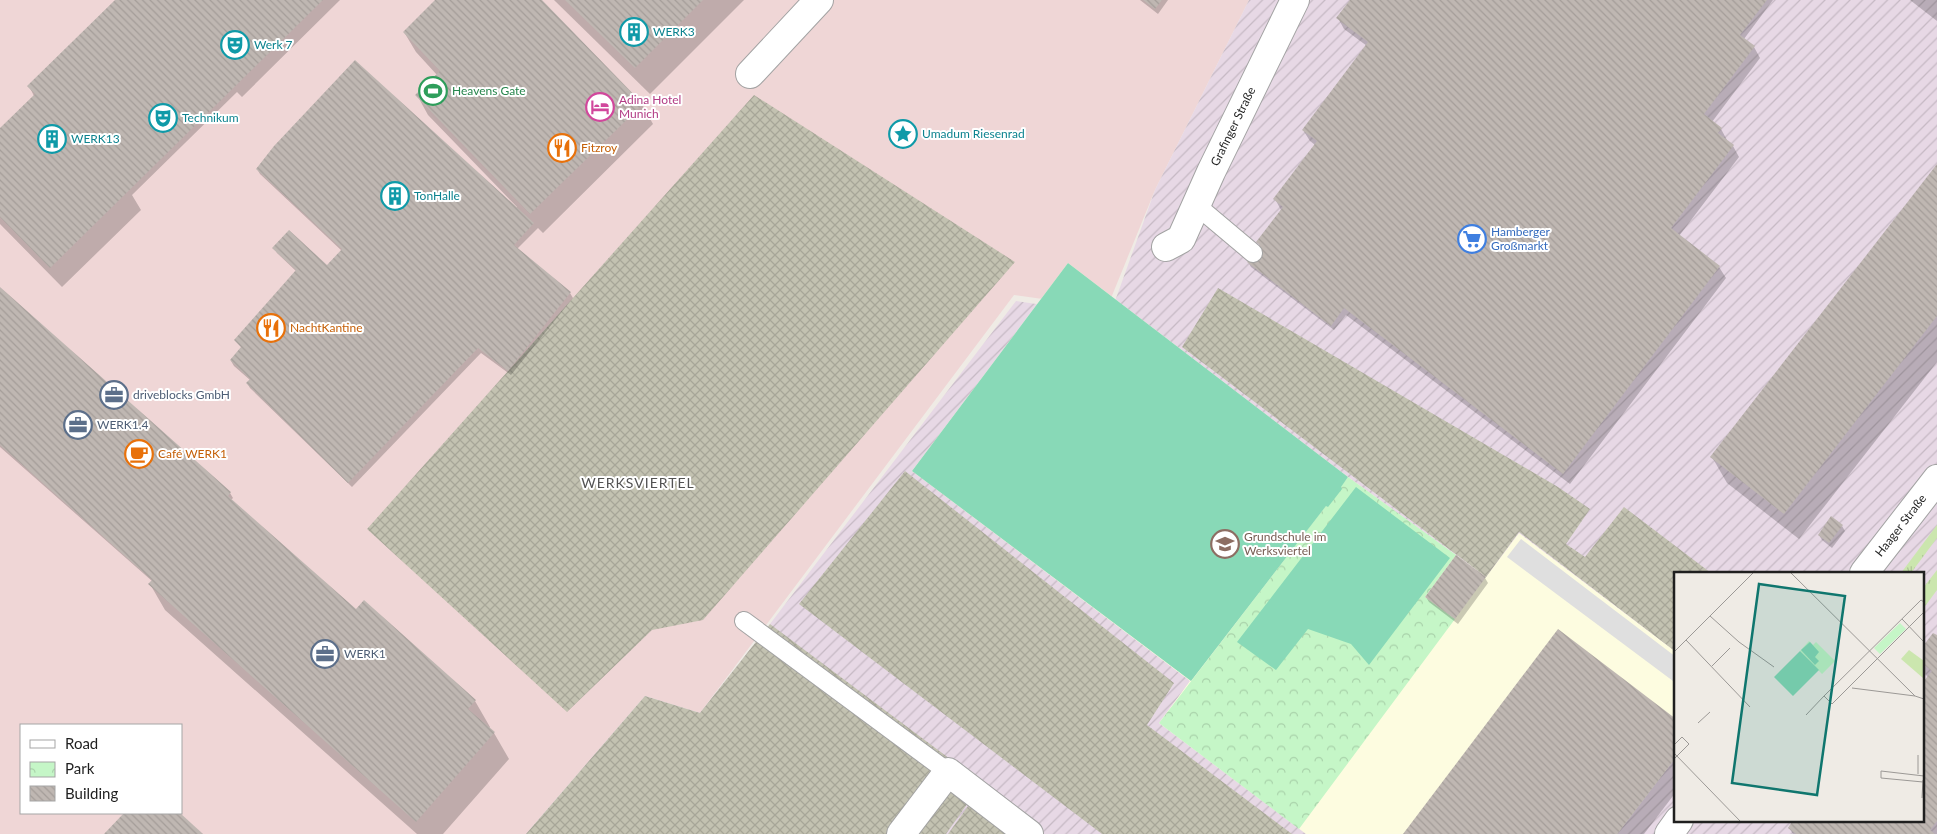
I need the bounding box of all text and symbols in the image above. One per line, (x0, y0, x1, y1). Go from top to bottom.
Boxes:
building icon: WERK3 (619, 17, 649, 47)
place label: WERK3 (653, 24, 695, 39)
theatre icon: Werk 7 (220, 30, 250, 60)
place label: Werk 7 (254, 37, 293, 52)
sports icon: Heavens Gate (418, 76, 448, 106)
place label: Heavens Gate (452, 83, 526, 98)
street label: Grafinger Straße (1207, 84, 1258, 168)
hotel icon: Adina Hotel Munich (585, 92, 615, 122)
place label: Adina Hotel Munich (619, 92, 681, 121)
theatre icon: Technikum (148, 103, 178, 133)
place label: Technikum (182, 110, 239, 125)
place icon: Umadum Riesenrad (888, 119, 918, 149)
building icon: WERK13 (37, 124, 67, 154)
place label: Umadum Riesenrad (922, 126, 1025, 141)
place label: WERK13 (71, 131, 120, 146)
restaurant icon: Fitzroy (547, 133, 577, 163)
place label: Fitzroy (581, 140, 618, 155)
building icon: TonHalle (380, 181, 410, 211)
place label: TonHalle (414, 188, 460, 203)
supermarket icon: Hamberger Großmarkt (1457, 224, 1487, 254)
place label: Hamberger Großmarkt (1491, 224, 1551, 253)
restaurant icon: NachtKantine (256, 313, 286, 343)
place label: NachtKantine (290, 320, 363, 335)
office icon: driveblocks GmbH (99, 380, 129, 410)
place label: driveblocks GmbH (133, 387, 230, 402)
office icon: WERK1.4 (63, 410, 93, 440)
place label: WERK1.4 (97, 417, 149, 432)
cafe icon: Café WERK1 (124, 439, 154, 469)
place label: Café WERK1 (158, 446, 227, 461)
district label: WERKSVIERTEL (581, 474, 695, 491)
street label: Haager Straße (1872, 491, 1929, 559)
school or university icon: Grundschule im Werksviertel (1210, 529, 1240, 559)
place label: Grundschule im Werksviertel (1244, 529, 1327, 558)
inset map (1674, 572, 1924, 822)
office icon: WERK1 (310, 639, 340, 669)
place label: WERK1 (344, 646, 386, 661)
legend (20, 724, 182, 814)
text: Road (65, 734, 98, 752)
text: Park (65, 759, 95, 777)
text: Building (65, 784, 118, 802)

